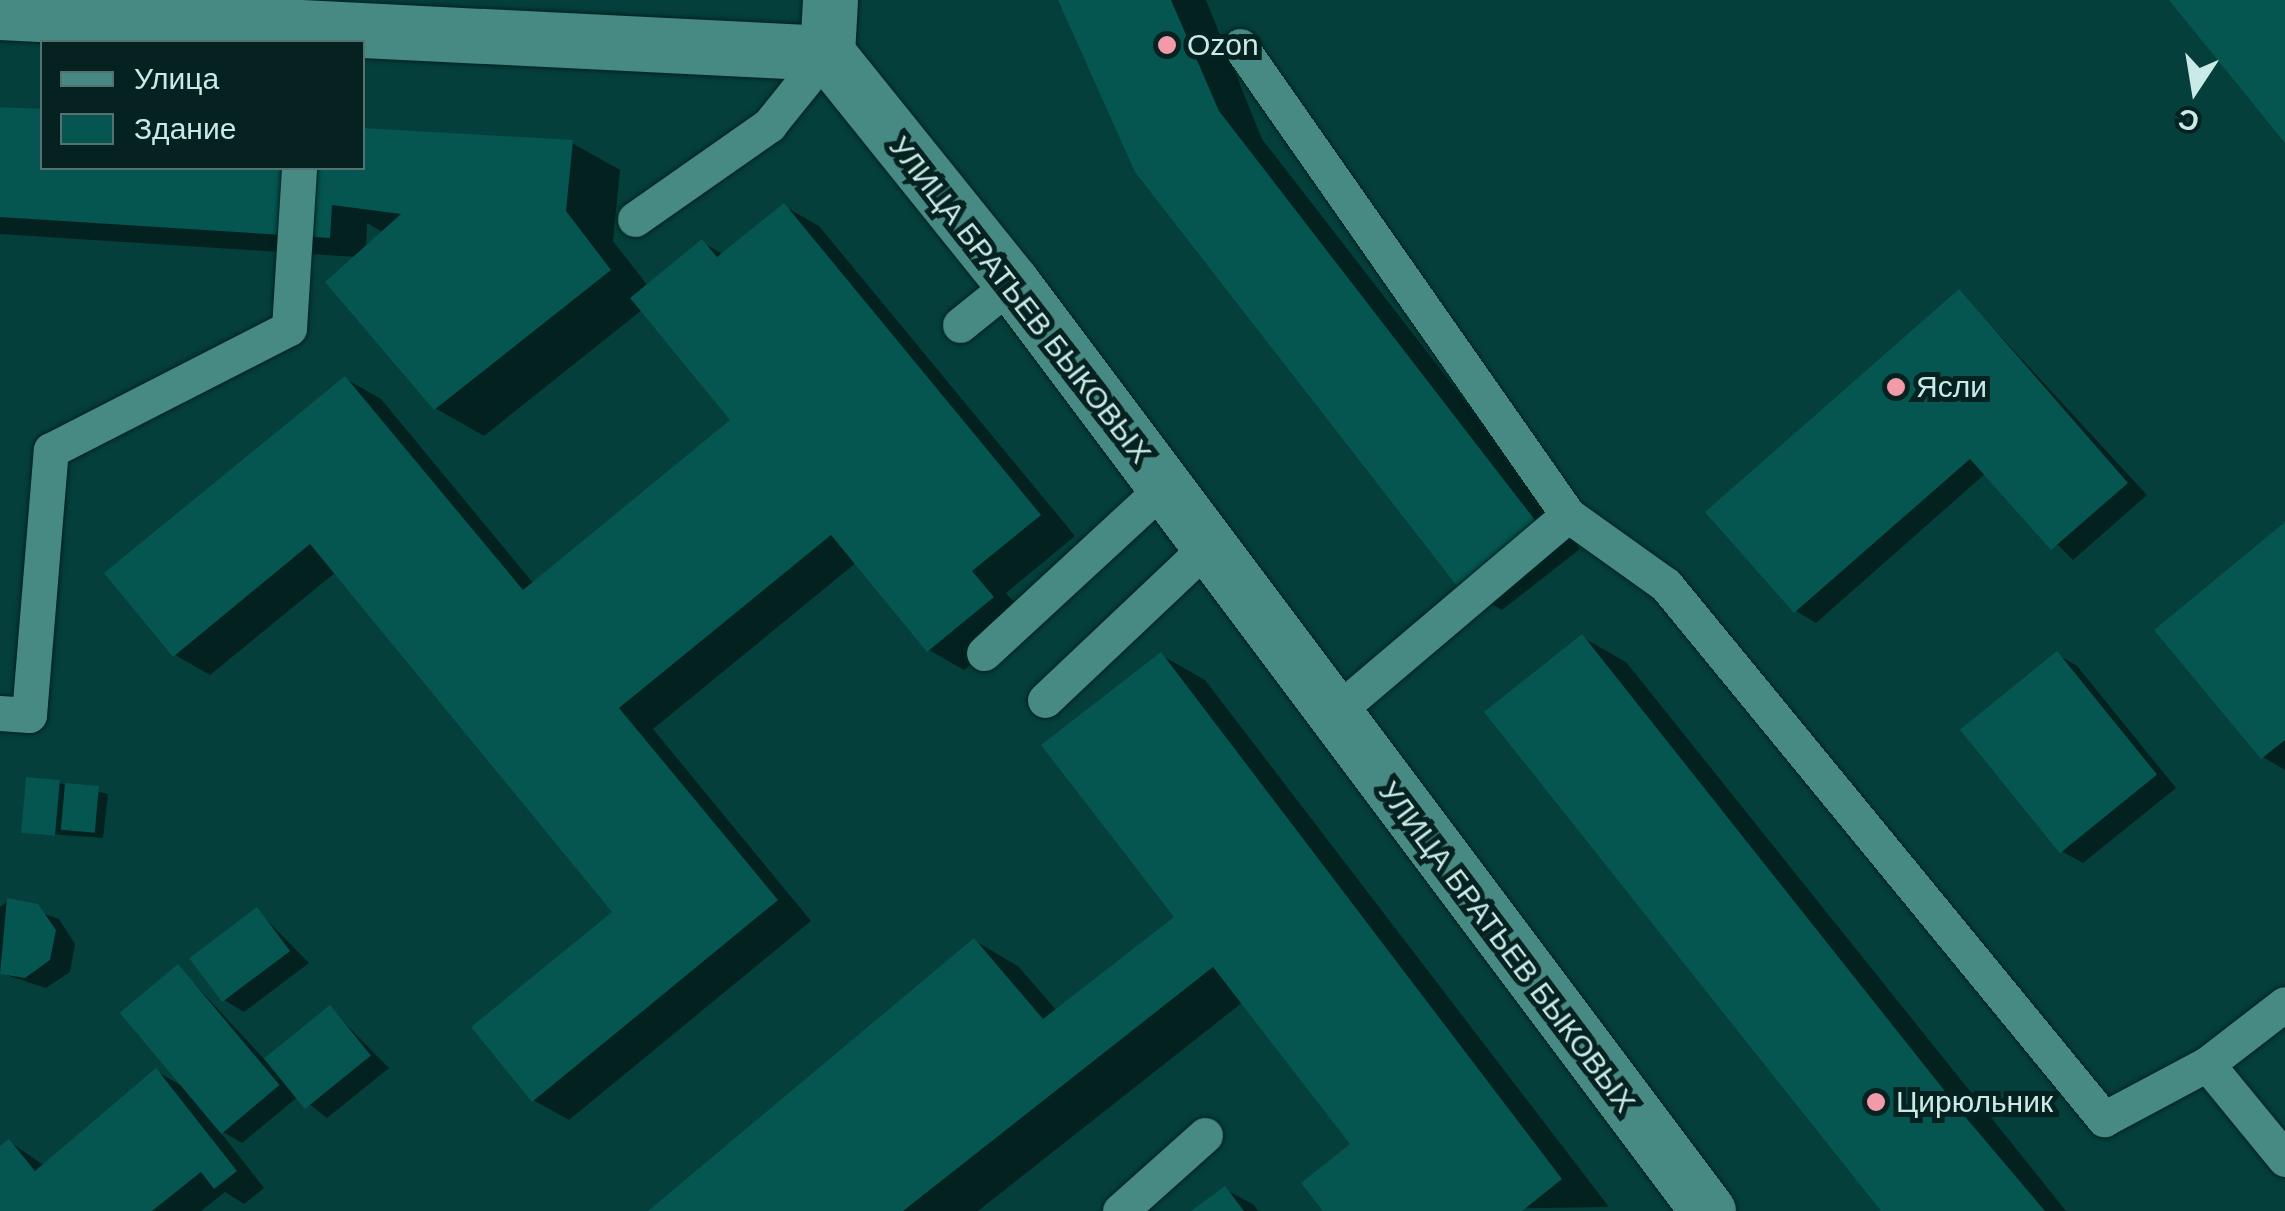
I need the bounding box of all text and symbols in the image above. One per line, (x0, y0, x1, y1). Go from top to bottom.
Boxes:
place label: Ozon (1187, 27, 1259, 63)
marker: Ozon (1156, 34, 1178, 56)
legend (40, 40, 365, 170)
north arrow (2145, 40, 2245, 140)
text: Улица (134, 62, 219, 95)
text: С (2176, 103, 2202, 137)
text: Здание (134, 112, 236, 145)
street label: УЛИЦА БРАТЬЕВ БЫКОВЫХ (881, 129, 1159, 471)
place label: Ясли (1916, 369, 1987, 405)
marker: Ясли (1885, 376, 1907, 398)
street label: УЛИЦА БРАТЬЕВ БЫКОВЫХ (1371, 774, 1643, 1120)
place label: Цирюльник (1896, 1084, 2053, 1120)
marker: Цирюльник (1865, 1091, 1887, 1113)

